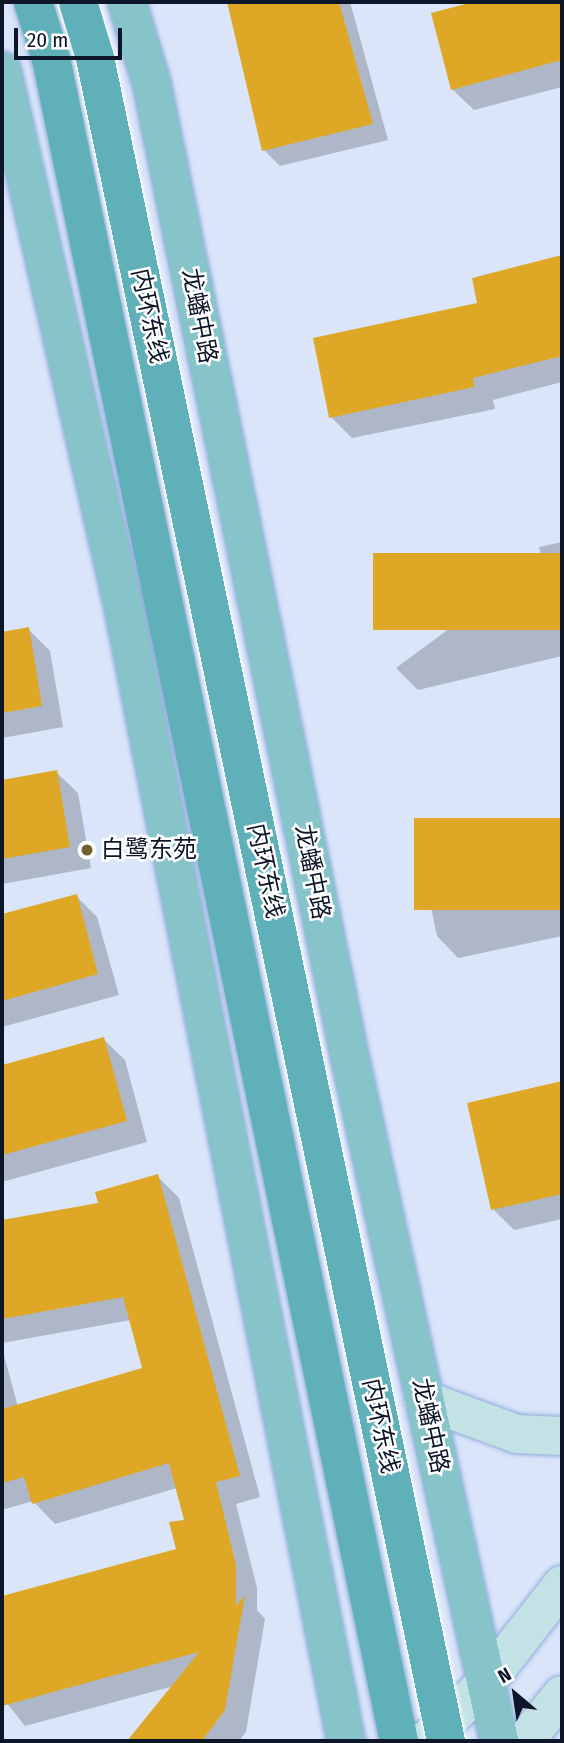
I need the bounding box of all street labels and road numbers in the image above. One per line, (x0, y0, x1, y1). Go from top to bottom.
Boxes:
street label: 内环东线 (125, 266, 173, 366)
street label: 龙蟠中路 (176, 266, 222, 366)
street label: 内环东线 (241, 821, 289, 921)
street label: 龙蟠中路 (289, 822, 335, 922)
street label: 内环东线 (356, 1376, 404, 1476)
street label: 龙蟠中路 (406, 1376, 454, 1476)

